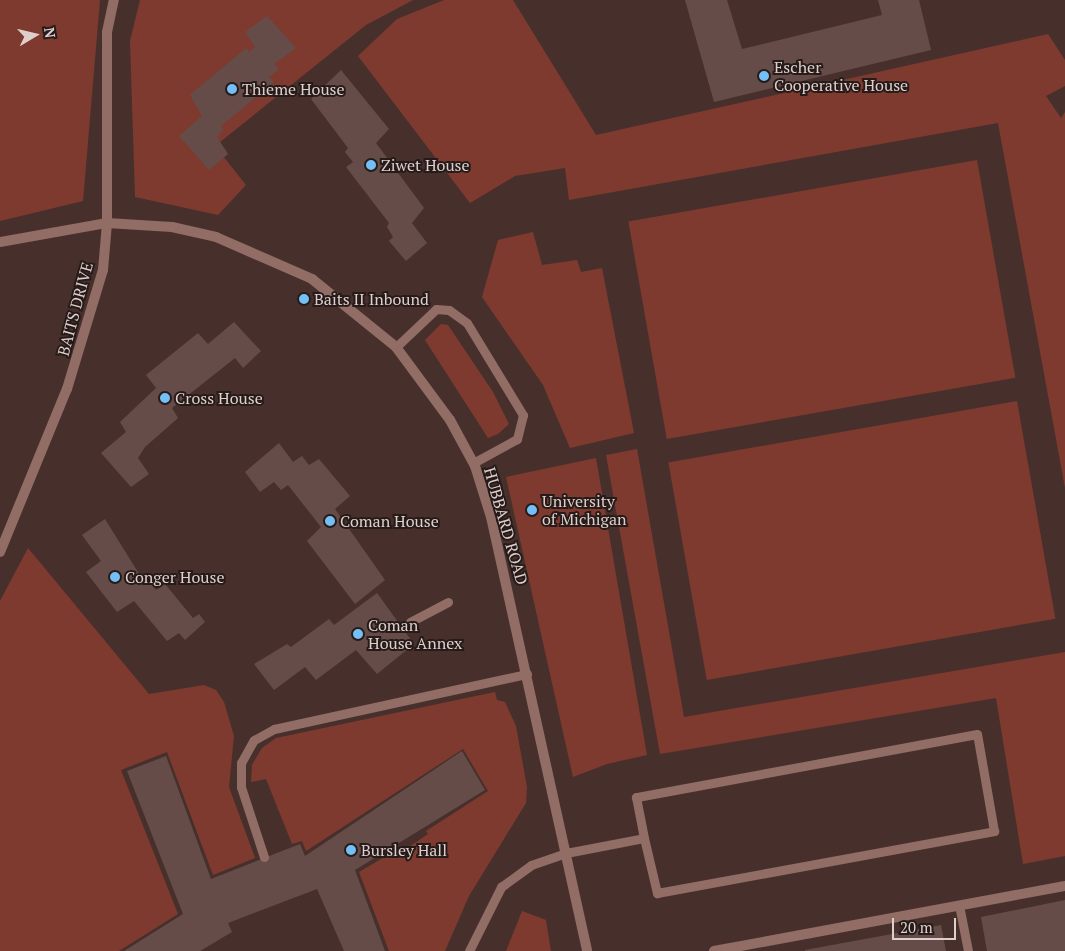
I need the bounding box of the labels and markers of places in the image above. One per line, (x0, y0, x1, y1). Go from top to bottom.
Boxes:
place label: Escher Cooperative House (774, 57, 908, 95)
marker: Escher Cooperative House (758, 70, 770, 82)
place label: Thieme House (242, 79, 345, 99)
marker: Thieme House (226, 83, 238, 95)
place label: Ziwet House (381, 155, 470, 175)
marker: Ziwet House (365, 159, 377, 171)
place label: Baits II Inbound (314, 289, 429, 309)
marker: Baits II Inbound (298, 293, 310, 305)
place label: Cross House (175, 388, 263, 408)
marker: Cross House (159, 392, 171, 404)
place label: University of Michigan (542, 491, 627, 529)
marker: University of Michigan (526, 504, 538, 516)
place label: Coman House (340, 511, 439, 531)
marker: Coman House (324, 515, 336, 527)
place label: Conger House (125, 567, 224, 587)
marker: Conger House (109, 571, 121, 583)
place label: Coman House Annex (368, 615, 463, 653)
marker: Coman House Annex (352, 628, 364, 640)
place label: Bursley Hall (361, 840, 447, 860)
marker: Bursley Hall (345, 844, 357, 856)

